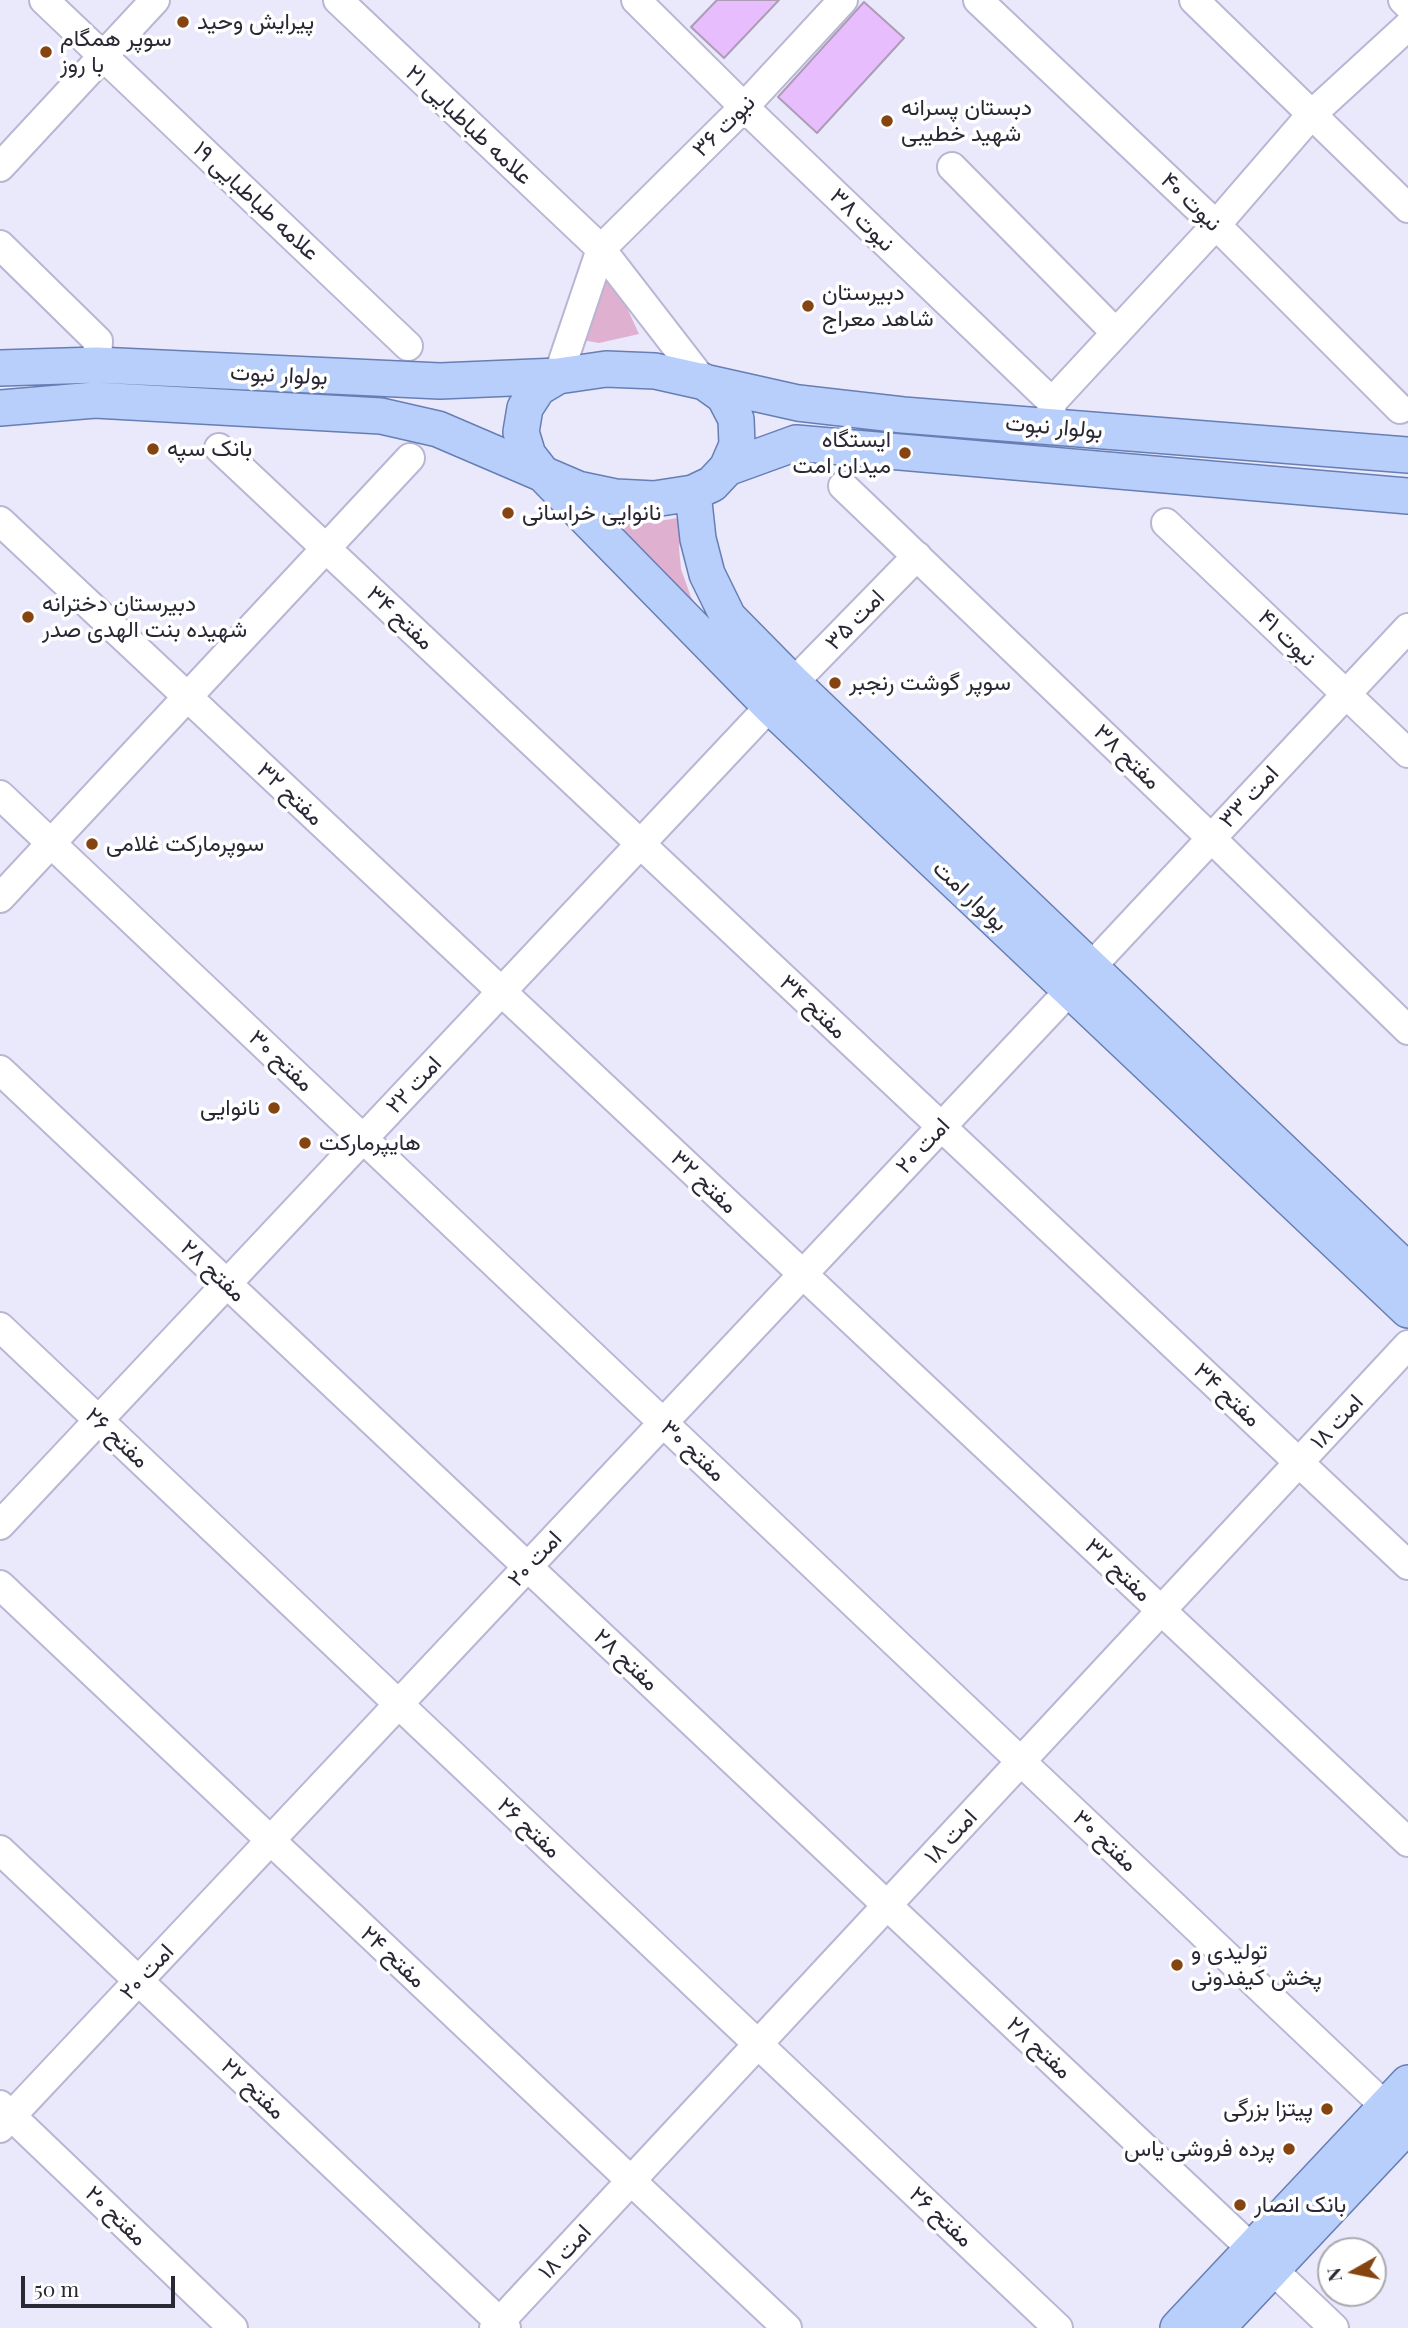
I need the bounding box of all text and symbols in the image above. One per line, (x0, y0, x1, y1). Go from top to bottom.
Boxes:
place label: پیرایش وحید (197, 8, 314, 36)
marker: پیرایش وحید (175, 14, 191, 30)
place label: سوپر همگام با روز (60, 25, 172, 79)
marker: سوپر همگام با روز (38, 44, 54, 60)
street label: علامه طباطبایی ۲۱ (400, 59, 538, 191)
street label: نبوت ۳۶ (687, 89, 761, 163)
place label: دبستان پسرانه شهید خطیبی (901, 94, 1032, 148)
marker: دبستان پسرانه شهید خطیبی (879, 113, 895, 129)
street label: علامه طباطبایی ۱۹ (187, 136, 325, 266)
street label: نبوت ۴۰ (1155, 167, 1227, 237)
street label: نبوت ۳۸ (824, 183, 900, 257)
place label: دبیرستان شاهد معراج (822, 279, 934, 333)
marker: دبیرستان شاهد معراج (800, 298, 816, 314)
street label: بولوار نبوت (230, 359, 328, 391)
street label: بولوار نبوت (1004, 409, 1104, 445)
place label: ایستگاه میدان امت (793, 426, 891, 480)
place label: بانک سپه (167, 435, 252, 463)
marker: بانک سپه (145, 441, 161, 457)
marker: ایستگاه میدان امت (897, 445, 913, 461)
place label: نانوایی خراسانی (522, 499, 661, 527)
marker: نانوایی خراسانی (500, 505, 516, 521)
street label: مفتح ۳۴ (361, 580, 439, 656)
street label: امت ۳۵ (820, 584, 890, 656)
place label: دبیرستان دخترانه شهیده بنت الهدی صدر (42, 590, 247, 644)
street label: نبوت ۴۱ (1252, 604, 1322, 672)
marker: دبیرستان دخترانه شهیده بنت الهدی صدر (20, 609, 36, 625)
place label: سوپر گوشت رنجبر (849, 669, 1011, 697)
marker: سوپر گوشت رنجبر (827, 675, 843, 691)
street label: مفتح ۳۸ (1088, 719, 1166, 795)
street label: مفتح ۳۲ (251, 756, 329, 832)
street label: امت ۳۳ (1213, 760, 1285, 834)
place label: سوپرمارکت غلامی (106, 830, 264, 858)
marker: سوپرمارکت غلامی (84, 836, 100, 852)
street label: بولوار امت (927, 855, 1013, 937)
street label: مفتح ۳۴ (774, 969, 852, 1045)
street label: مفتح ۳۰ (243, 1024, 319, 1098)
street label: امت ۲۲ (380, 1050, 448, 1120)
place label: نانوایی (200, 1094, 260, 1122)
marker: نانوایی (266, 1100, 282, 1116)
street label: امت ۲۰ (890, 1112, 956, 1180)
place label: هایپرمارکت (319, 1129, 421, 1157)
marker: هایپرمارکت (297, 1135, 313, 1151)
street label: مفتح ۳۲ (665, 1144, 743, 1220)
street label: مفتح ۲۸ (175, 1234, 251, 1308)
street label: مفتح ۳۴ (1188, 1357, 1266, 1433)
street label: امت ۱۸ (1305, 1389, 1369, 1455)
street label: مفتح ۲۶ (80, 1402, 154, 1474)
street label: مفتح ۳۰ (655, 1414, 731, 1488)
street label: امت ۲۰ (502, 1525, 568, 1593)
street label: مفتح ۳۲ (1079, 1532, 1157, 1608)
street label: مفتح ۲۸ (588, 1623, 664, 1697)
street label: مفتح ۲۶ (492, 1792, 566, 1864)
street label: امت ۱۸ (919, 1804, 983, 1870)
street label: مفتح ۳۰ (1067, 1804, 1143, 1878)
street label: مفتح ۲۴ (355, 1920, 431, 1994)
street label: امت ۲۰ (114, 1938, 180, 2006)
place label: تولیدی و پخش کیفدونی (1191, 1938, 1322, 1992)
marker: تولیدی و پخش کیفدونی (1169, 1957, 1185, 1973)
street label: مفتح ۲۸ (1001, 2011, 1077, 2085)
street label: مفتح ۲۲ (215, 2052, 291, 2126)
place label: پیتزا بزرگی (1223, 2095, 1313, 2123)
marker: پیتزا بزرگی (1319, 2101, 1335, 2117)
place label: پرده فروشی یاس (1124, 2135, 1275, 2163)
marker: پرده فروشی یاس (1281, 2141, 1297, 2157)
street label: مفتح ۲۰ (79, 2180, 153, 2252)
street label: مفتح ۲۶ (904, 2181, 978, 2253)
place label: بانک انصار (1254, 2191, 1346, 2219)
marker: بانک انصار (1232, 2197, 1248, 2213)
street label: امت ۱۸ (533, 2219, 597, 2285)
north arrow (1317, 2237, 1387, 2307)
scale bar (24, 2262, 178, 2306)
text: N (1319, 2266, 1347, 2284)
text: 50 m (34, 2274, 79, 2302)

